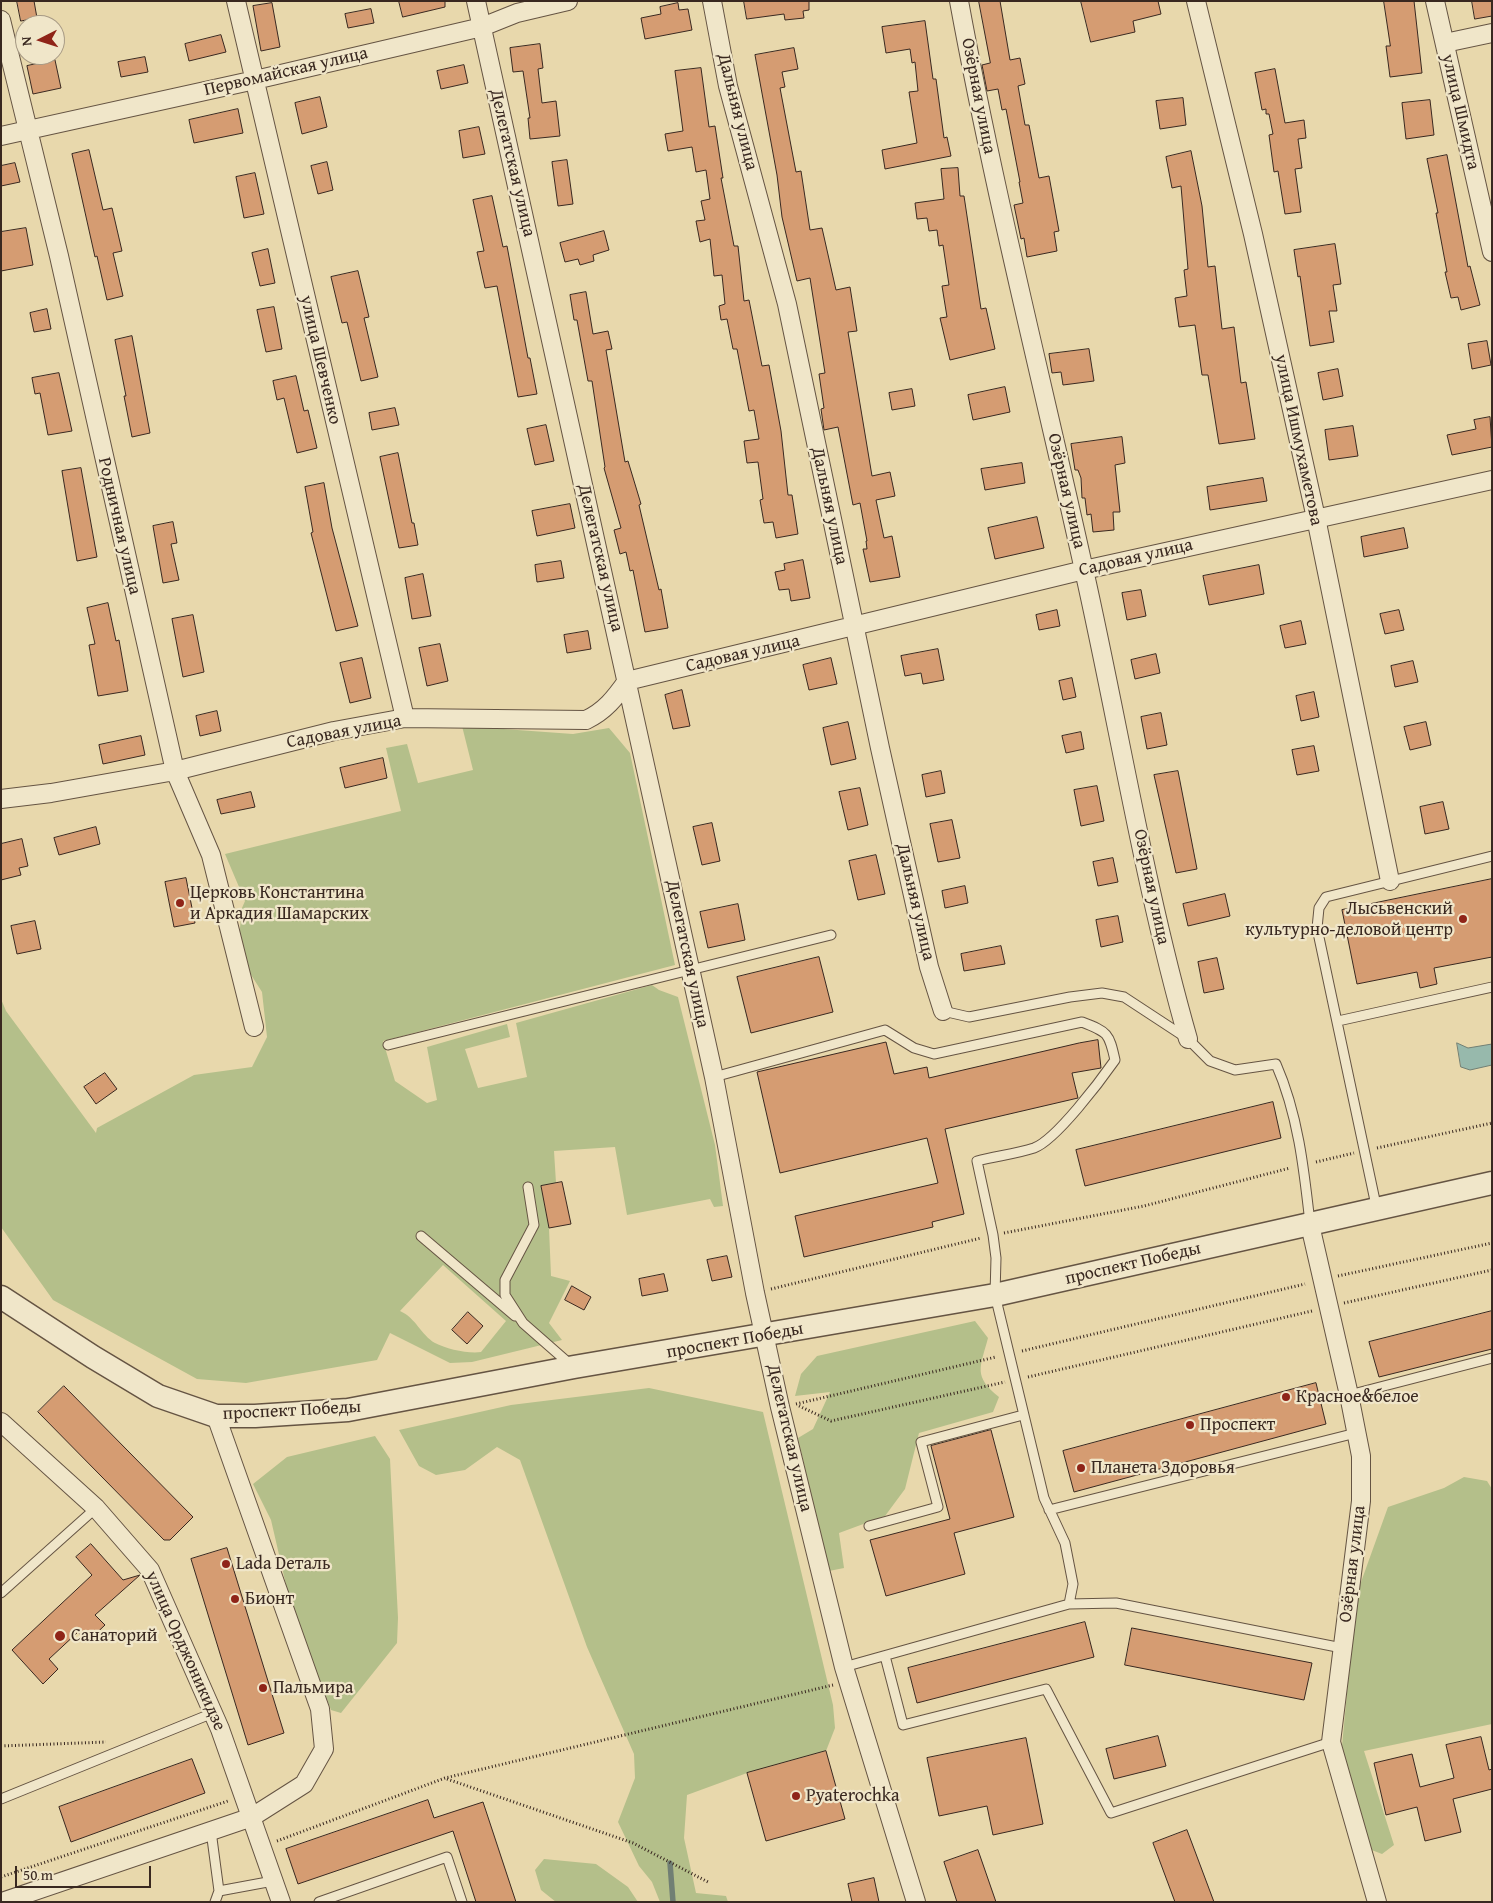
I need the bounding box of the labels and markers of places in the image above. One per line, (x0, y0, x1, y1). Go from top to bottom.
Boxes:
place label: Церковь Константина и Аркадия Шамарских (190, 882, 369, 924)
marker: Церковь Константина и Аркадия Шамарских (174, 897, 186, 909)
place label: Лысьвенский культурно-деловой центр (1245, 898, 1453, 941)
marker: Лысьвенский культурно-деловой центр (1457, 913, 1469, 925)
place label: Красное&белое (1296, 1386, 1419, 1408)
marker: Красное&белое (1280, 1391, 1292, 1403)
place label: Проспект (1200, 1414, 1275, 1436)
marker: Проспект (1184, 1419, 1196, 1431)
place label: Планета Здоровья (1091, 1457, 1235, 1479)
marker: Планета Здоровья (1075, 1462, 1087, 1474)
place label: Lada Dеталь (236, 1553, 330, 1575)
marker: Lada Dеталь (220, 1558, 232, 1570)
place label: Бионт (245, 1588, 294, 1610)
marker: Бионт (229, 1593, 241, 1605)
place label: Санаторий (71, 1625, 157, 1647)
marker: Санаторий (53, 1629, 67, 1643)
place label: Пальмира (273, 1677, 353, 1699)
marker: Пальмира (257, 1682, 269, 1694)
place label: Pyaterochka (806, 1785, 899, 1807)
marker: Pyaterochka (790, 1790, 802, 1802)

